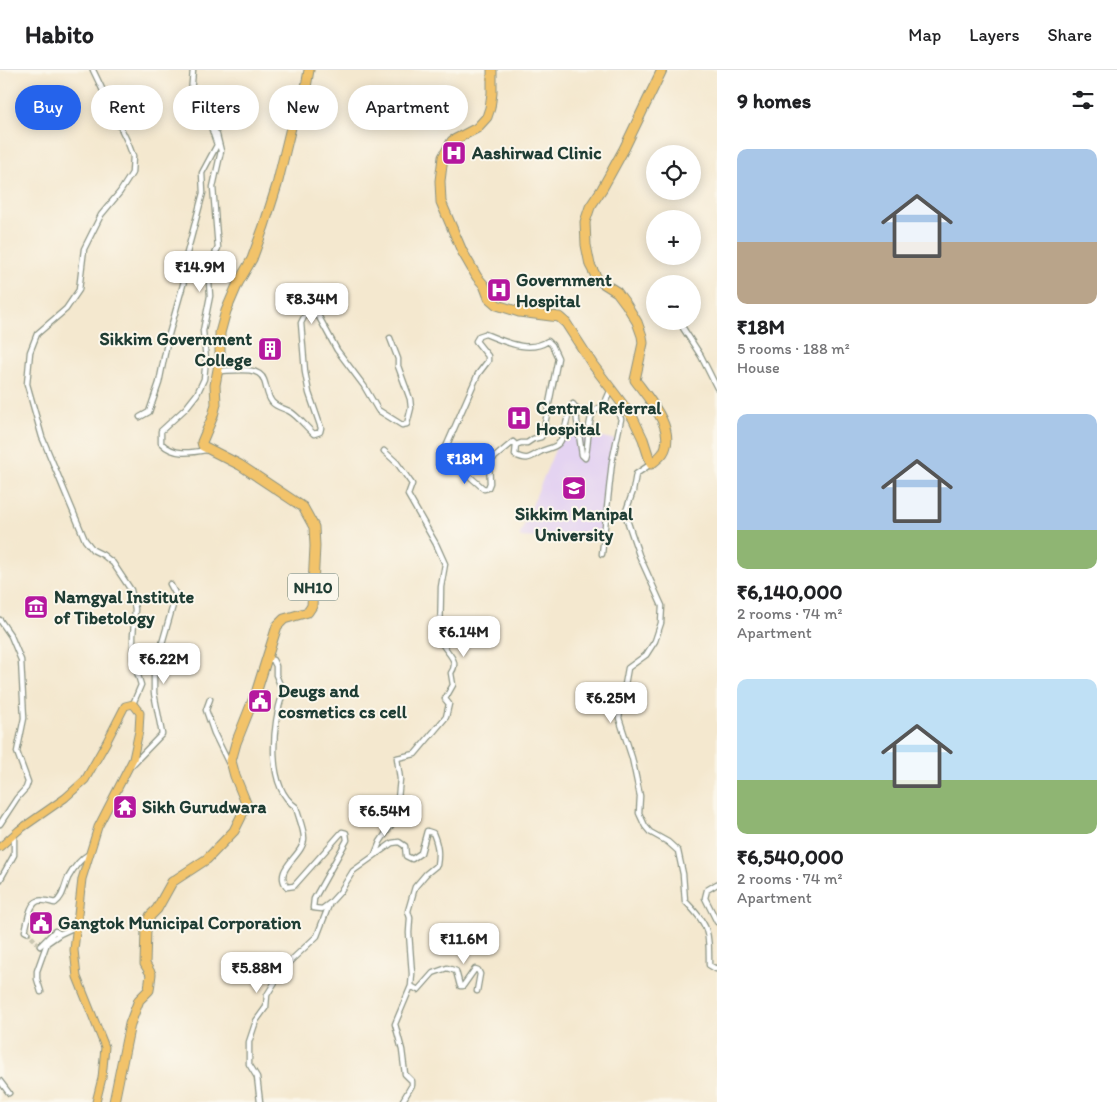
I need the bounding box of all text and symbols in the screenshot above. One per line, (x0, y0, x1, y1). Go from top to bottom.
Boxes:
text: Habito (25, 20, 94, 49)
text: Map (908, 24, 941, 46)
text: Layers (969, 24, 1019, 46)
text: Share (1047, 24, 1092, 46)
chip: Buy (15, 85, 81, 130)
chip: Rent (91, 85, 163, 130)
chip: Filters (173, 85, 259, 130)
chip: New (269, 85, 338, 130)
chip: Apartment (348, 85, 468, 130)
icon: filters (1069, 86, 1097, 114)
text: 9 homes (737, 88, 811, 113)
hospital icon: Aashirwad Clinic (441, 140, 467, 166)
place label: Aashirwad Clinic (471, 142, 602, 164)
map controls (646, 145, 701, 330)
button: locate (646, 145, 701, 200)
icon: home (872, 181, 962, 271)
button: + (646, 210, 701, 265)
pin: ₹14.9M (159, 250, 241, 293)
text: ₹14.9M (175, 257, 225, 276)
place label: Government Hospital (516, 269, 612, 312)
button: − (646, 275, 701, 330)
hospital icon: Government Hospital (486, 277, 512, 303)
pin: ₹8.34M (271, 282, 353, 325)
text: ₹8.34M (286, 289, 338, 308)
text: ₹18M (737, 314, 785, 339)
place label: Sikkim Government College (99, 328, 252, 371)
building icon: Sikkim Government College (257, 336, 283, 362)
text: 5 rooms · 188 m² (737, 339, 850, 358)
text: House (737, 358, 780, 377)
place label: Central Referral Hospital (536, 397, 662, 440)
hospital icon: Central Referral Hospital (506, 405, 532, 431)
pin: ₹18M (435, 442, 495, 485)
icon: home (872, 446, 962, 536)
text: ₹18M (447, 449, 483, 468)
school or university icon: Sikkim Manipal University (561, 475, 587, 501)
place label: Sikkim Manipal University (515, 503, 634, 546)
road number: NH10 (288, 574, 338, 600)
text: ₹6,140,000 (737, 579, 842, 604)
place label: Namgyal Institute of Tibetology (54, 586, 194, 629)
museum icon: Namgyal Institute of Tibetology (23, 594, 49, 620)
text: 2 rooms · 74 m² (737, 604, 842, 623)
pin: ₹6.14M (423, 616, 505, 658)
text: ₹6.14M (439, 622, 489, 641)
text: Apartment (737, 623, 812, 642)
pin: ₹6.22M (123, 642, 205, 685)
text: ₹6.22M (139, 649, 189, 668)
place label: Deugs and cosmetics cs cell (278, 680, 408, 723)
pin: ₹6.25M (570, 682, 652, 724)
public building icon: Deugs and cosmetics cs cell (247, 688, 273, 714)
text: ₹6.25M (586, 688, 636, 707)
icon: home (872, 711, 962, 801)
temple icon: Sikh Gurudwara (112, 794, 138, 820)
pin: ₹6.54M (344, 794, 426, 837)
place label: Sikh Gurudwara (142, 796, 266, 818)
text: ₹6.54M (360, 801, 410, 820)
text: ₹6,540,000 (737, 844, 844, 869)
text: 2 rooms · 74 m² (737, 869, 842, 888)
text: Apartment (737, 888, 812, 907)
public building icon: Gangtok Municipal Corporation (28, 910, 54, 936)
place label: Gangtok Municipal Corporation (58, 912, 302, 934)
pin: ₹11.6M (423, 922, 505, 965)
text: ₹11.6M (440, 929, 488, 948)
pin: ₹5.88M (216, 952, 298, 994)
text: ₹5.88M (232, 958, 282, 977)

